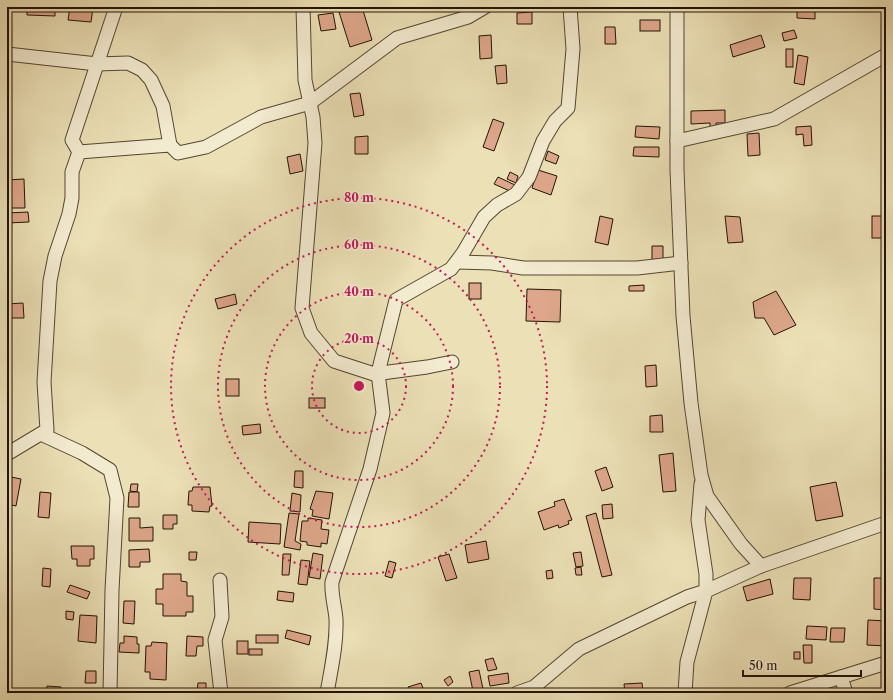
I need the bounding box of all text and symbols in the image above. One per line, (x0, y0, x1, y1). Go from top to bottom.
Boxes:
text: 80 m (344, 190, 374, 205)
text: 60 m (344, 237, 374, 252)
text: 40 m (344, 284, 374, 299)
text: 20 m (344, 331, 374, 346)
centre of rings (352, 379, 366, 393)
scale bar (743, 652, 861, 678)
text: 50 m (749, 658, 778, 673)

